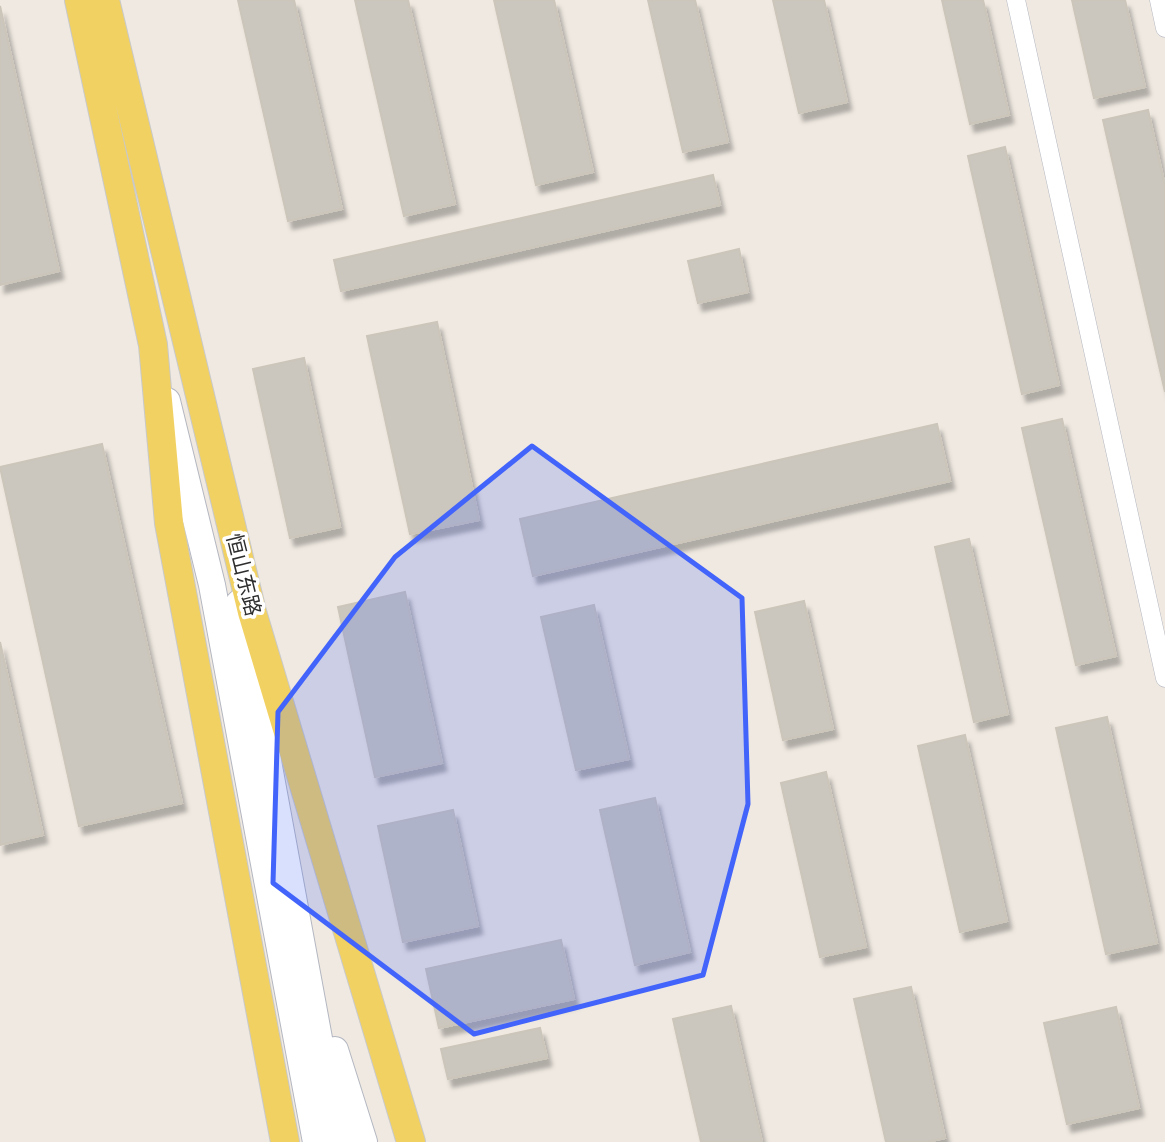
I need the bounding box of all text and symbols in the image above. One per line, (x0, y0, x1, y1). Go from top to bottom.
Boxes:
street label: 恒山东路 (221, 531, 265, 619)

